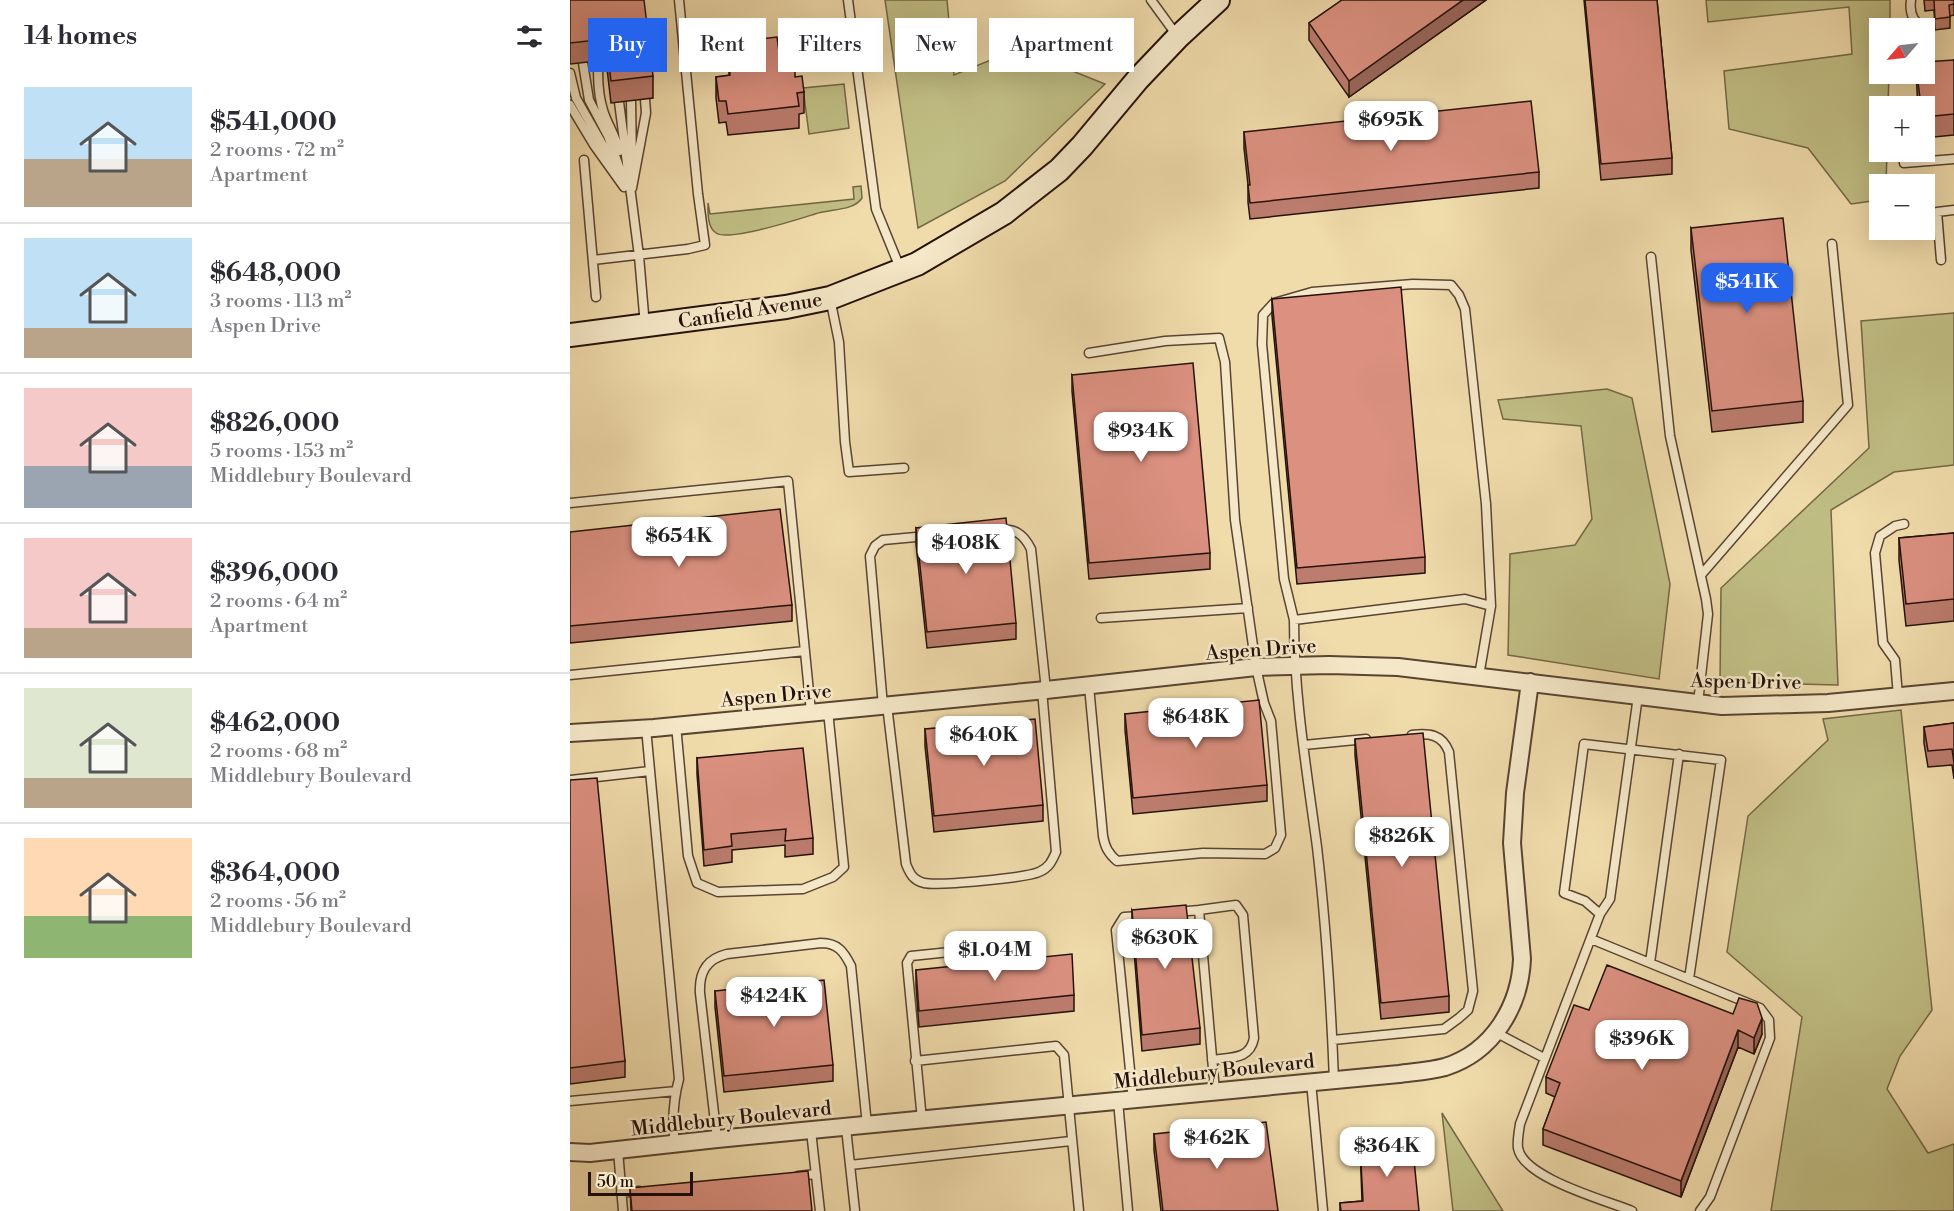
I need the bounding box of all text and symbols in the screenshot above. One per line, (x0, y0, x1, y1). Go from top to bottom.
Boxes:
chip: Buy (588, 18, 667, 72)
chip: Rent (679, 18, 766, 72)
chip: Filters (778, 18, 883, 72)
chip: New (895, 18, 977, 72)
chip: Apartment (989, 18, 1134, 72)
north arrow (1869, 18, 1935, 84)
map controls (1869, 18, 1935, 240)
text: 14 homes (24, 20, 137, 52)
icon: filters (513, 20, 546, 53)
button: + (1869, 96, 1935, 162)
pin: $695K (1349, 101, 1433, 152)
text: $541,000 (210, 106, 337, 138)
text: $695K (1358, 108, 1424, 133)
icon: home (72, 111, 144, 183)
text: 2 rooms · 72 m² (210, 138, 344, 163)
text: Apartment (210, 163, 308, 188)
button: − (1869, 174, 1935, 240)
text: $648,000 (210, 257, 341, 289)
icon: home (72, 262, 144, 334)
pin: $541K (1705, 263, 1789, 314)
text: $541K (1715, 270, 1779, 295)
street label: Canfield Avenue (676, 288, 824, 335)
text: 3 rooms · 113 m² (210, 289, 351, 314)
text: Aspen Drive (210, 314, 321, 339)
text: $826,000 (210, 407, 339, 439)
icon: home (72, 412, 144, 484)
pin: $934K (1099, 412, 1183, 463)
text: $934K (1108, 419, 1174, 444)
text: 5 rooms · 153 m² (210, 439, 353, 464)
text: Middlebury Boulevard (210, 464, 412, 489)
pin: $654K (637, 517, 721, 568)
text: $654K (646, 524, 712, 549)
pin: $408K (924, 524, 1008, 575)
text: $408K (932, 531, 1000, 556)
text: $396,000 (210, 557, 339, 589)
icon: home (72, 562, 144, 634)
text: 2 rooms · 64 m² (210, 589, 347, 614)
text: Apartment (210, 614, 308, 639)
street label: Aspen Drive (1204, 634, 1317, 667)
street label: Aspen Drive (1689, 669, 1802, 696)
street label: Aspen Drive (719, 679, 833, 714)
pin: $648K (1154, 698, 1238, 749)
text: $648K (1162, 705, 1230, 730)
text: $462,000 (210, 707, 340, 739)
icon: home (72, 712, 144, 784)
pin: $640K (942, 716, 1026, 767)
text: $640K (949, 723, 1019, 748)
text: 2 rooms · 68 m² (210, 739, 347, 764)
text: Middlebury Boulevard (210, 764, 412, 789)
pin: $826K (1360, 817, 1444, 868)
text: $826K (1369, 824, 1435, 849)
text: $364,000 (210, 857, 340, 889)
icon: home (72, 862, 144, 934)
text: 2 rooms · 56 m² (210, 889, 346, 914)
text: Middlebury Boulevard (210, 914, 412, 939)
pin: $630K (1123, 919, 1207, 970)
text: $630K (1131, 926, 1199, 951)
pin: $1.04M (946, 931, 1044, 982)
text: $1.04M (958, 938, 1032, 963)
pin: $424K (732, 977, 816, 1028)
text: $424K (740, 984, 808, 1009)
pin: $396K (1600, 1020, 1684, 1071)
text: $396K (1609, 1027, 1675, 1052)
street label: Middlebury Boulevard (1113, 1049, 1316, 1095)
street label: Middlebury Boulevard (630, 1096, 833, 1142)
pin: $462K (1175, 1119, 1259, 1170)
text: $462K (1184, 1126, 1250, 1151)
pin: $364K (1345, 1127, 1429, 1178)
text: $364K (1354, 1134, 1420, 1159)
scale bar (588, 1169, 693, 1196)
text: 50 m (597, 1172, 634, 1192)

